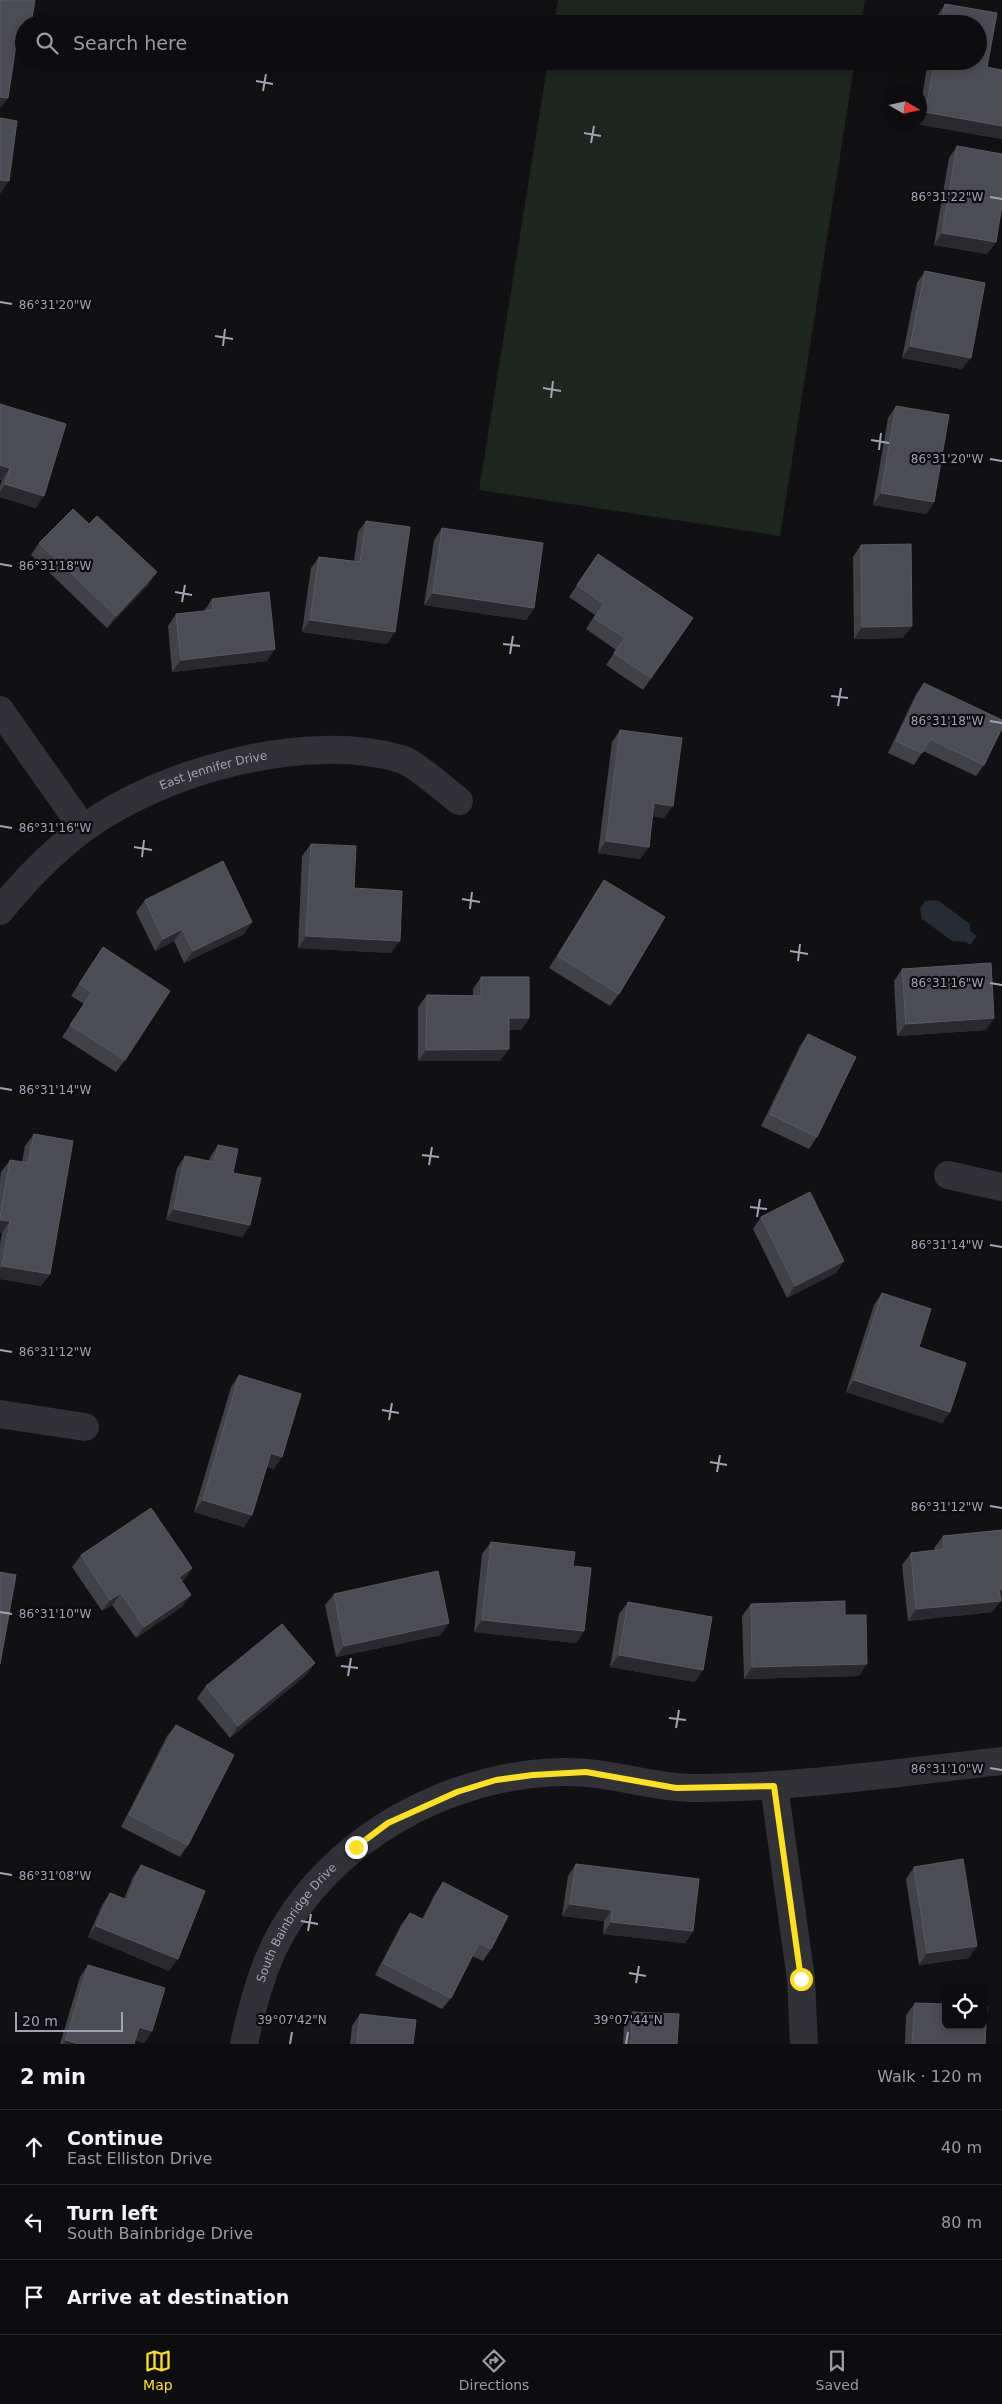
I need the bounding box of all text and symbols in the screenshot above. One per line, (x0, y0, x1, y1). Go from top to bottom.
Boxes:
search box (15, 15, 987, 70)
icon: search (33, 29, 61, 57)
text: Search here (73, 32, 187, 54)
north arrow (882, 85, 927, 130)
text: 86°31'22"W (911, 190, 983, 204)
text: 86°31'20"W (19, 298, 91, 312)
text: 86°31'20"W (911, 452, 983, 466)
text: 86°31'18"W (19, 559, 91, 573)
text: 86°31'18"W (911, 714, 983, 728)
street label: East Jennifer Drive (157, 748, 268, 793)
text: 86°31'16"W (19, 821, 91, 835)
text: 86°31'16"W (911, 976, 983, 990)
text: 86°31'14"W (19, 1083, 91, 1097)
text: 86°31'14"W (911, 1238, 983, 1252)
text: 86°31'12"W (19, 1345, 91, 1359)
text: 86°31'12"W (911, 1500, 983, 1514)
text: 86°31'10"W (19, 1607, 91, 1621)
text: 86°31'10"W (911, 1762, 983, 1776)
route end (345, 1836, 368, 1859)
street label: South Bainbridge Drive (254, 1860, 339, 1984)
text: 86°31'08"W (19, 1869, 91, 1883)
route start (790, 1968, 813, 1991)
map controls (942, 1984, 987, 2029)
button: locate (942, 1984, 987, 2029)
scale bar (15, 2009, 122, 2032)
text: 20 m (22, 2013, 58, 2029)
text: 39°07'42"N (257, 2013, 327, 2027)
text: 39°07'44"N (593, 2013, 663, 2027)
text: 2 min (20, 2065, 86, 2089)
text: Walk · 120 m (877, 2067, 982, 2086)
text: Continue (67, 2127, 163, 2149)
icon: ahead (20, 2133, 48, 2161)
text: 40 m (941, 2138, 982, 2157)
text: East Elliston Drive (67, 2149, 212, 2168)
text: Turn left (67, 2202, 158, 2224)
icon: left (20, 2208, 48, 2236)
text: 80 m (941, 2213, 982, 2232)
text: South Bainbridge Drive (67, 2224, 253, 2243)
icon: arrive (20, 2283, 48, 2311)
text: Arrive at destination (67, 2286, 289, 2308)
tab: Map (143, 2347, 173, 2393)
tab: Directions (459, 2347, 529, 2393)
tab: Saved (816, 2347, 859, 2393)

